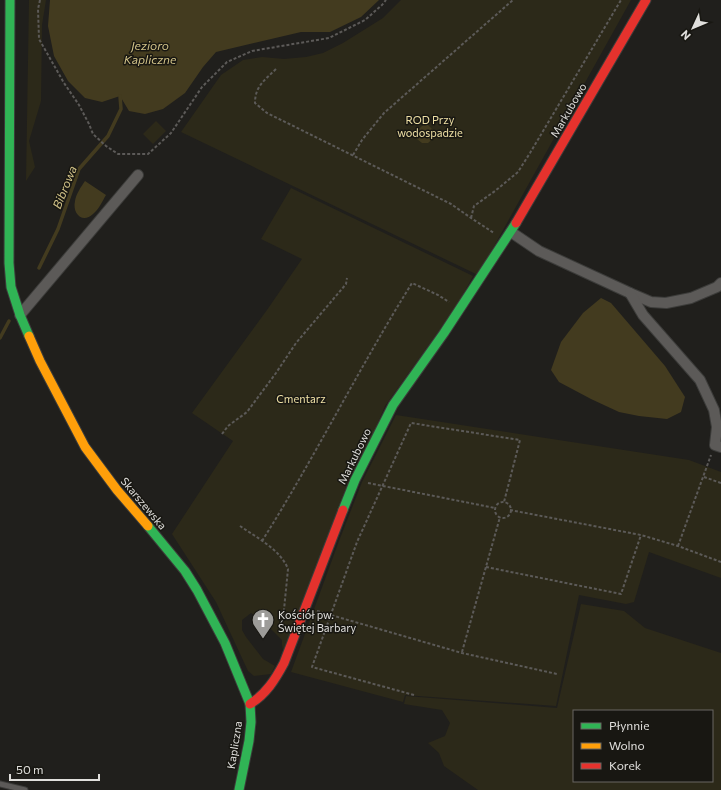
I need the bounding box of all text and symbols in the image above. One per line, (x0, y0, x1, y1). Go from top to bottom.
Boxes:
north arrow (673, 8, 713, 48)
text: N (678, 28, 693, 43)
water label: Jezioro Kapliczne (124, 38, 177, 66)
street label: Markubowo (547, 80, 589, 140)
park label: ROD Przy wodospadzie (397, 113, 463, 139)
water label: Bibrowa (49, 163, 79, 211)
park label: Cmentarz (276, 392, 326, 405)
street label: Markubowo (335, 425, 373, 486)
street label: Skarszewska (118, 474, 170, 532)
church icon: Kościół pw. Świętej Barbary (250, 607, 276, 640)
place label: Kościół pw. Świętej Barbary (278, 608, 357, 634)
legend (573, 710, 713, 782)
text: Płynnie (609, 718, 650, 732)
street label: Kapliczna (224, 720, 244, 770)
text: Wolno (609, 738, 645, 752)
scale bar (10, 756, 99, 782)
text: Korek (609, 758, 642, 772)
text: 50 m (16, 762, 44, 776)

